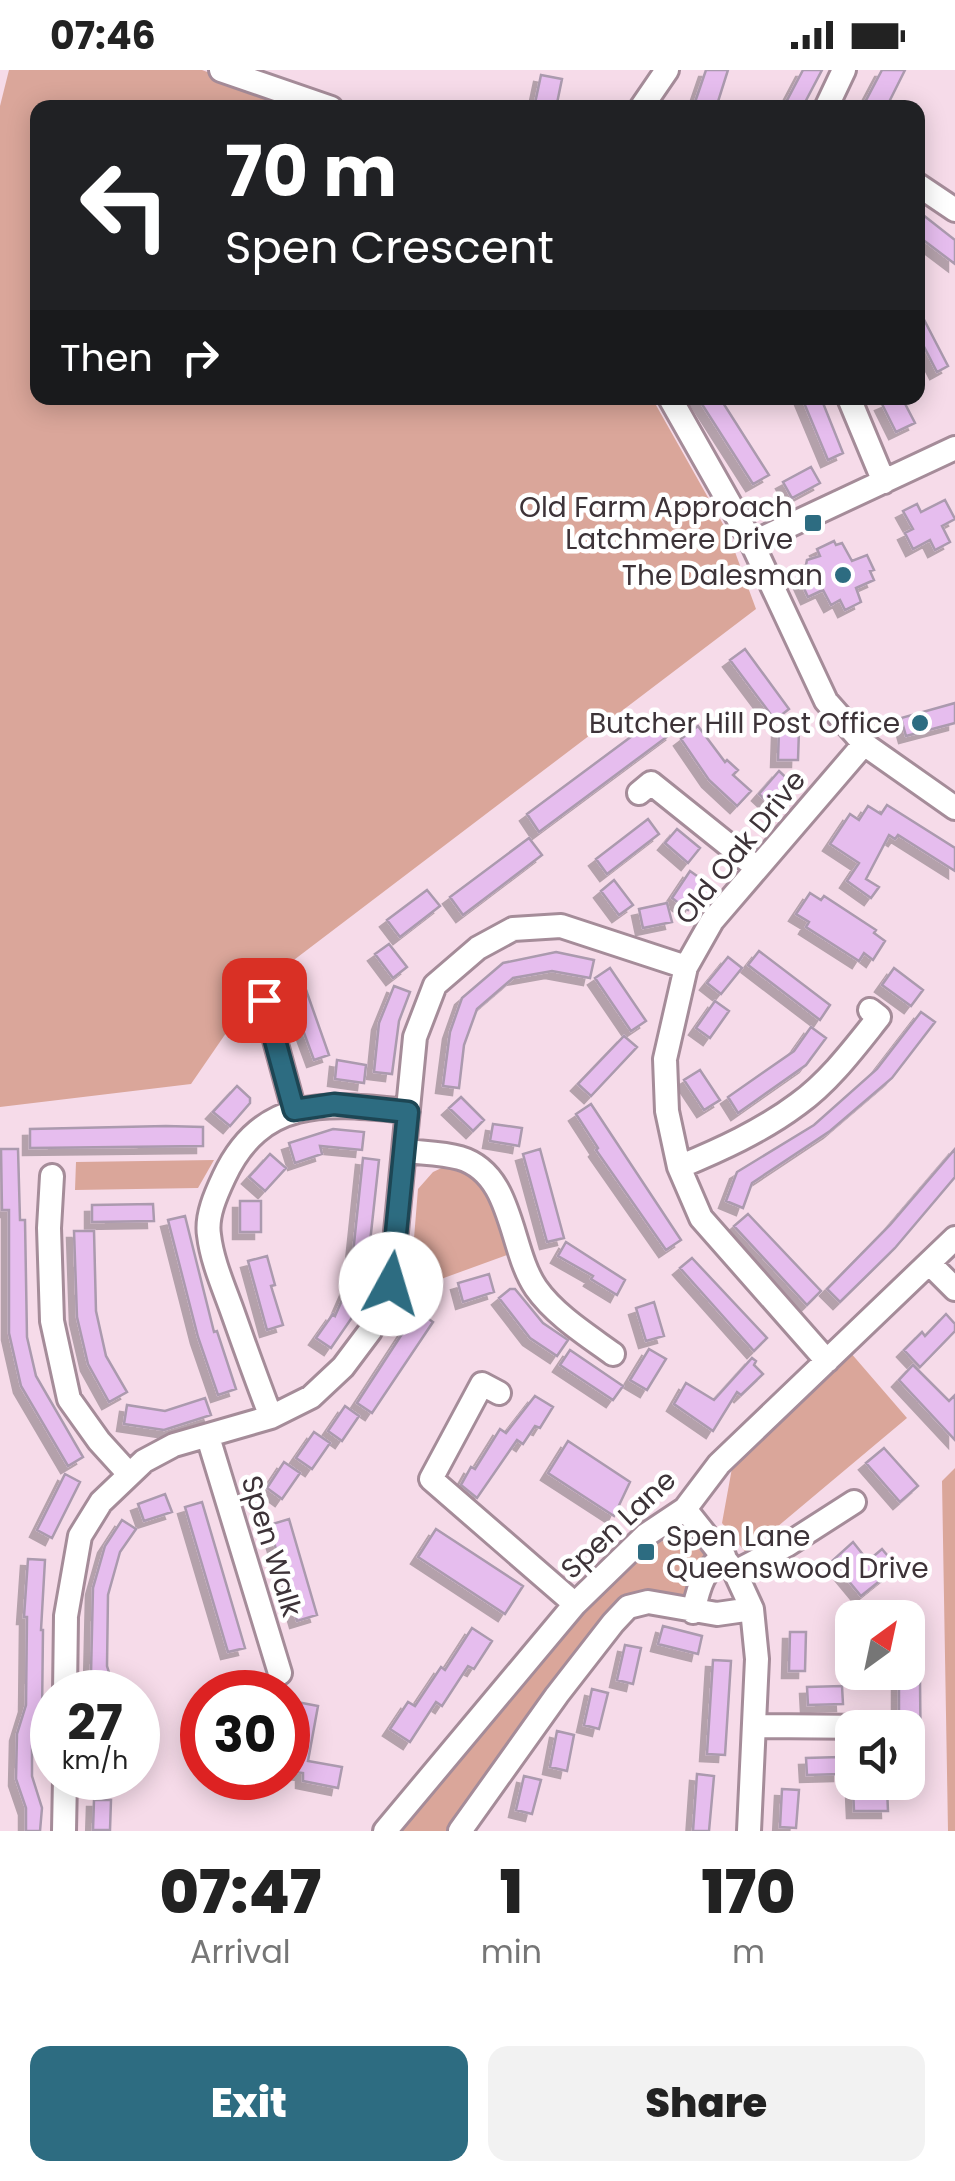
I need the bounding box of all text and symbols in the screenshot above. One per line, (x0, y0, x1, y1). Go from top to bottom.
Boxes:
text: 07:46 (50, 9, 156, 62)
text: 70 m (225, 122, 397, 221)
icon: left (60, 140, 190, 270)
text: Spen Crescent (225, 216, 554, 279)
icon: right (173, 330, 228, 385)
text: Then (60, 331, 153, 384)
place label: Old Farm Approach Latchmere Drive (519, 488, 793, 559)
marker: Old Farm Approach Latchmere Drive (802, 512, 824, 534)
place label: The Dalesman (622, 556, 823, 595)
marker: The Dalesman (832, 564, 854, 586)
place label: Butcher Hill Post Office (589, 704, 900, 743)
marker: Butcher Hill Post Office (909, 712, 931, 734)
street label: Old Oak Drive (666, 762, 815, 933)
pin (222, 958, 307, 1043)
icon: arrive (237, 973, 292, 1028)
position arrow (339, 1232, 443, 1336)
street label: Spen Lane (552, 1461, 684, 1588)
street label: Spen Walk (232, 1471, 312, 1622)
place label: Spen Lane Queenswood Drive (666, 1517, 929, 1588)
marker: Spen Lane Queenswood Drive (635, 1541, 657, 1563)
north arrow (835, 1600, 925, 1690)
map controls (835, 1600, 925, 1800)
speed limit sign: 30 (180, 1670, 310, 1800)
text: 27 (67, 1687, 123, 1758)
button: sound (835, 1710, 925, 1800)
text: km/h (62, 1743, 128, 1778)
text: 07:47 (159, 1850, 321, 1934)
text: 1 (500, 1850, 523, 1934)
text: 170 (701, 1850, 796, 1934)
text: Arrival (190, 1929, 291, 1974)
text: min (481, 1929, 542, 1974)
text: m (732, 1929, 765, 1974)
button: Exit (30, 2046, 468, 2161)
button: Share (488, 2046, 925, 2161)

